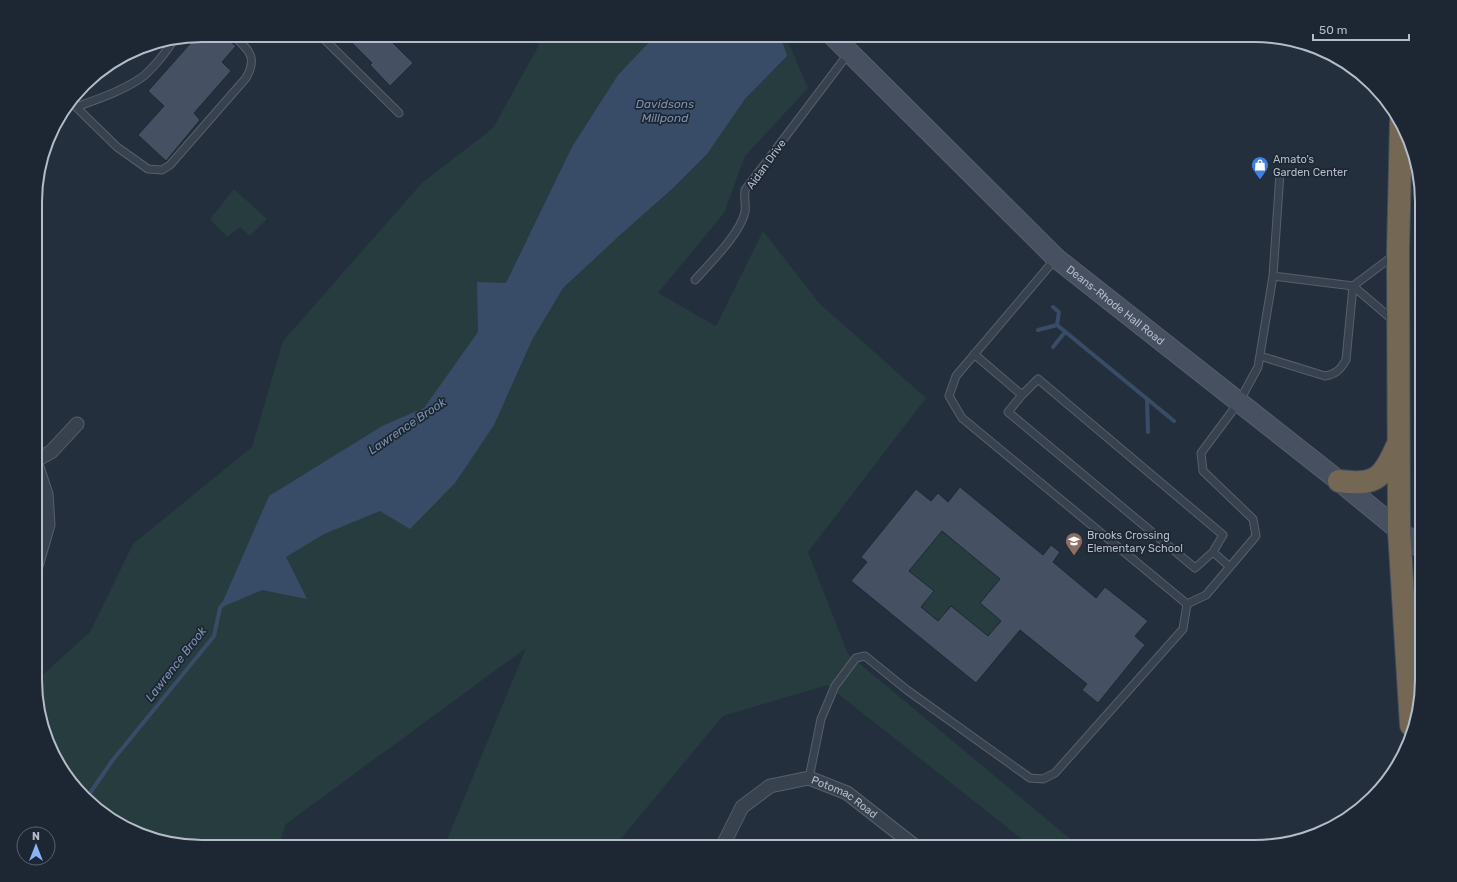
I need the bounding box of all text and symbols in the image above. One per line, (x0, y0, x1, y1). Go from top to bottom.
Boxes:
scale bar (1313, 16, 1409, 42)
text: 50 m (1319, 23, 1347, 37)
water label: Davidsons Millpond (636, 97, 694, 125)
street label: Aidan Drive (744, 137, 789, 192)
place label: Amato's Garden Center (1273, 153, 1348, 179)
shop icon: Amato's Garden Center (1250, 155, 1270, 180)
street label: Deans-Rhode Hall Road (1064, 263, 1167, 348)
water label: Lawrence Brook (366, 394, 449, 457)
place label: Brooks Crossing Elementary School (1087, 529, 1183, 555)
school or university icon: Brooks Crossing Elementary School (1064, 531, 1084, 556)
water label: Lawrence Brook (143, 623, 210, 704)
street label: Potomac Road (809, 774, 880, 821)
north arrow (16, 826, 56, 866)
text: N (32, 830, 40, 843)

